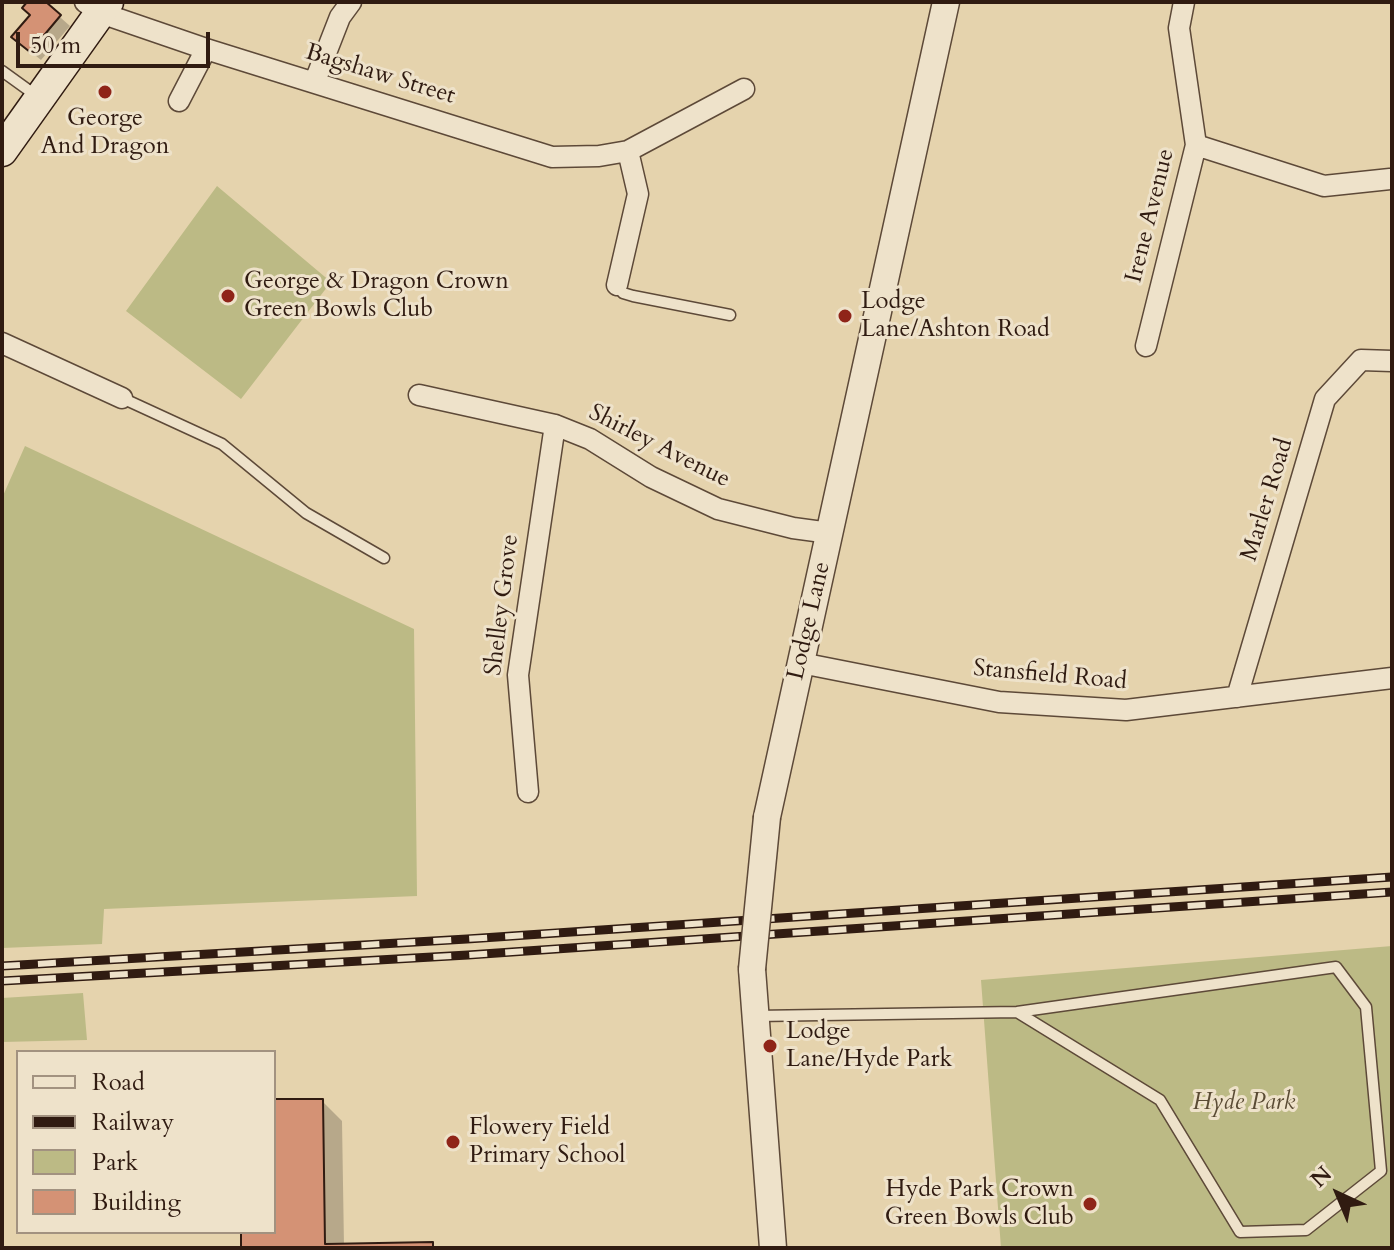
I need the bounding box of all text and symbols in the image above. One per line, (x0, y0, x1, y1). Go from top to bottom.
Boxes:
scale bar (20, 16, 214, 66)
text: 50 m (30, 29, 81, 62)
street label: Bagshaw Street (302, 39, 458, 111)
marker: George And Dragon (96, 83, 114, 101)
place label: George And Dragon (41, 105, 169, 161)
street label: Irene Avenue (1120, 146, 1182, 286)
place label: George & Dragon Crown Green Bowls Club (244, 268, 509, 324)
marker: George & Dragon Crown Green Bowls Club (219, 287, 237, 305)
place label: Lodge Lane/Ashton Road (861, 288, 1050, 344)
marker: Lodge Lane/Ashton Road (836, 307, 854, 325)
street label: Shirley Avenue (584, 399, 734, 495)
street label: Marler Road (1236, 435, 1300, 565)
street label: Shelley Grove (480, 533, 526, 677)
street label: Lodge Lane (782, 559, 838, 683)
street label: Stansfield Road (972, 655, 1128, 697)
place label: Lodge Lane/Hyde Park (786, 1018, 952, 1074)
marker: Lodge Lane/Hyde Park (761, 1037, 779, 1055)
legend (16, 1050, 276, 1234)
text: Road (92, 1066, 145, 1099)
park label: Hyde Park (1193, 1089, 1295, 1117)
text: Railway (92, 1106, 174, 1139)
place label: Flowery Field Primary School (469, 1114, 625, 1170)
marker: Flowery Field Primary School (444, 1133, 462, 1151)
text: Park (92, 1146, 138, 1179)
north arrow (1298, 1154, 1378, 1234)
text: N (1304, 1159, 1339, 1194)
place label: Hyde Park Crown Green Bowls Club (885, 1176, 1074, 1232)
text: Building (92, 1186, 181, 1219)
marker: Hyde Park Crown Green Bowls Club (1081, 1195, 1099, 1213)

